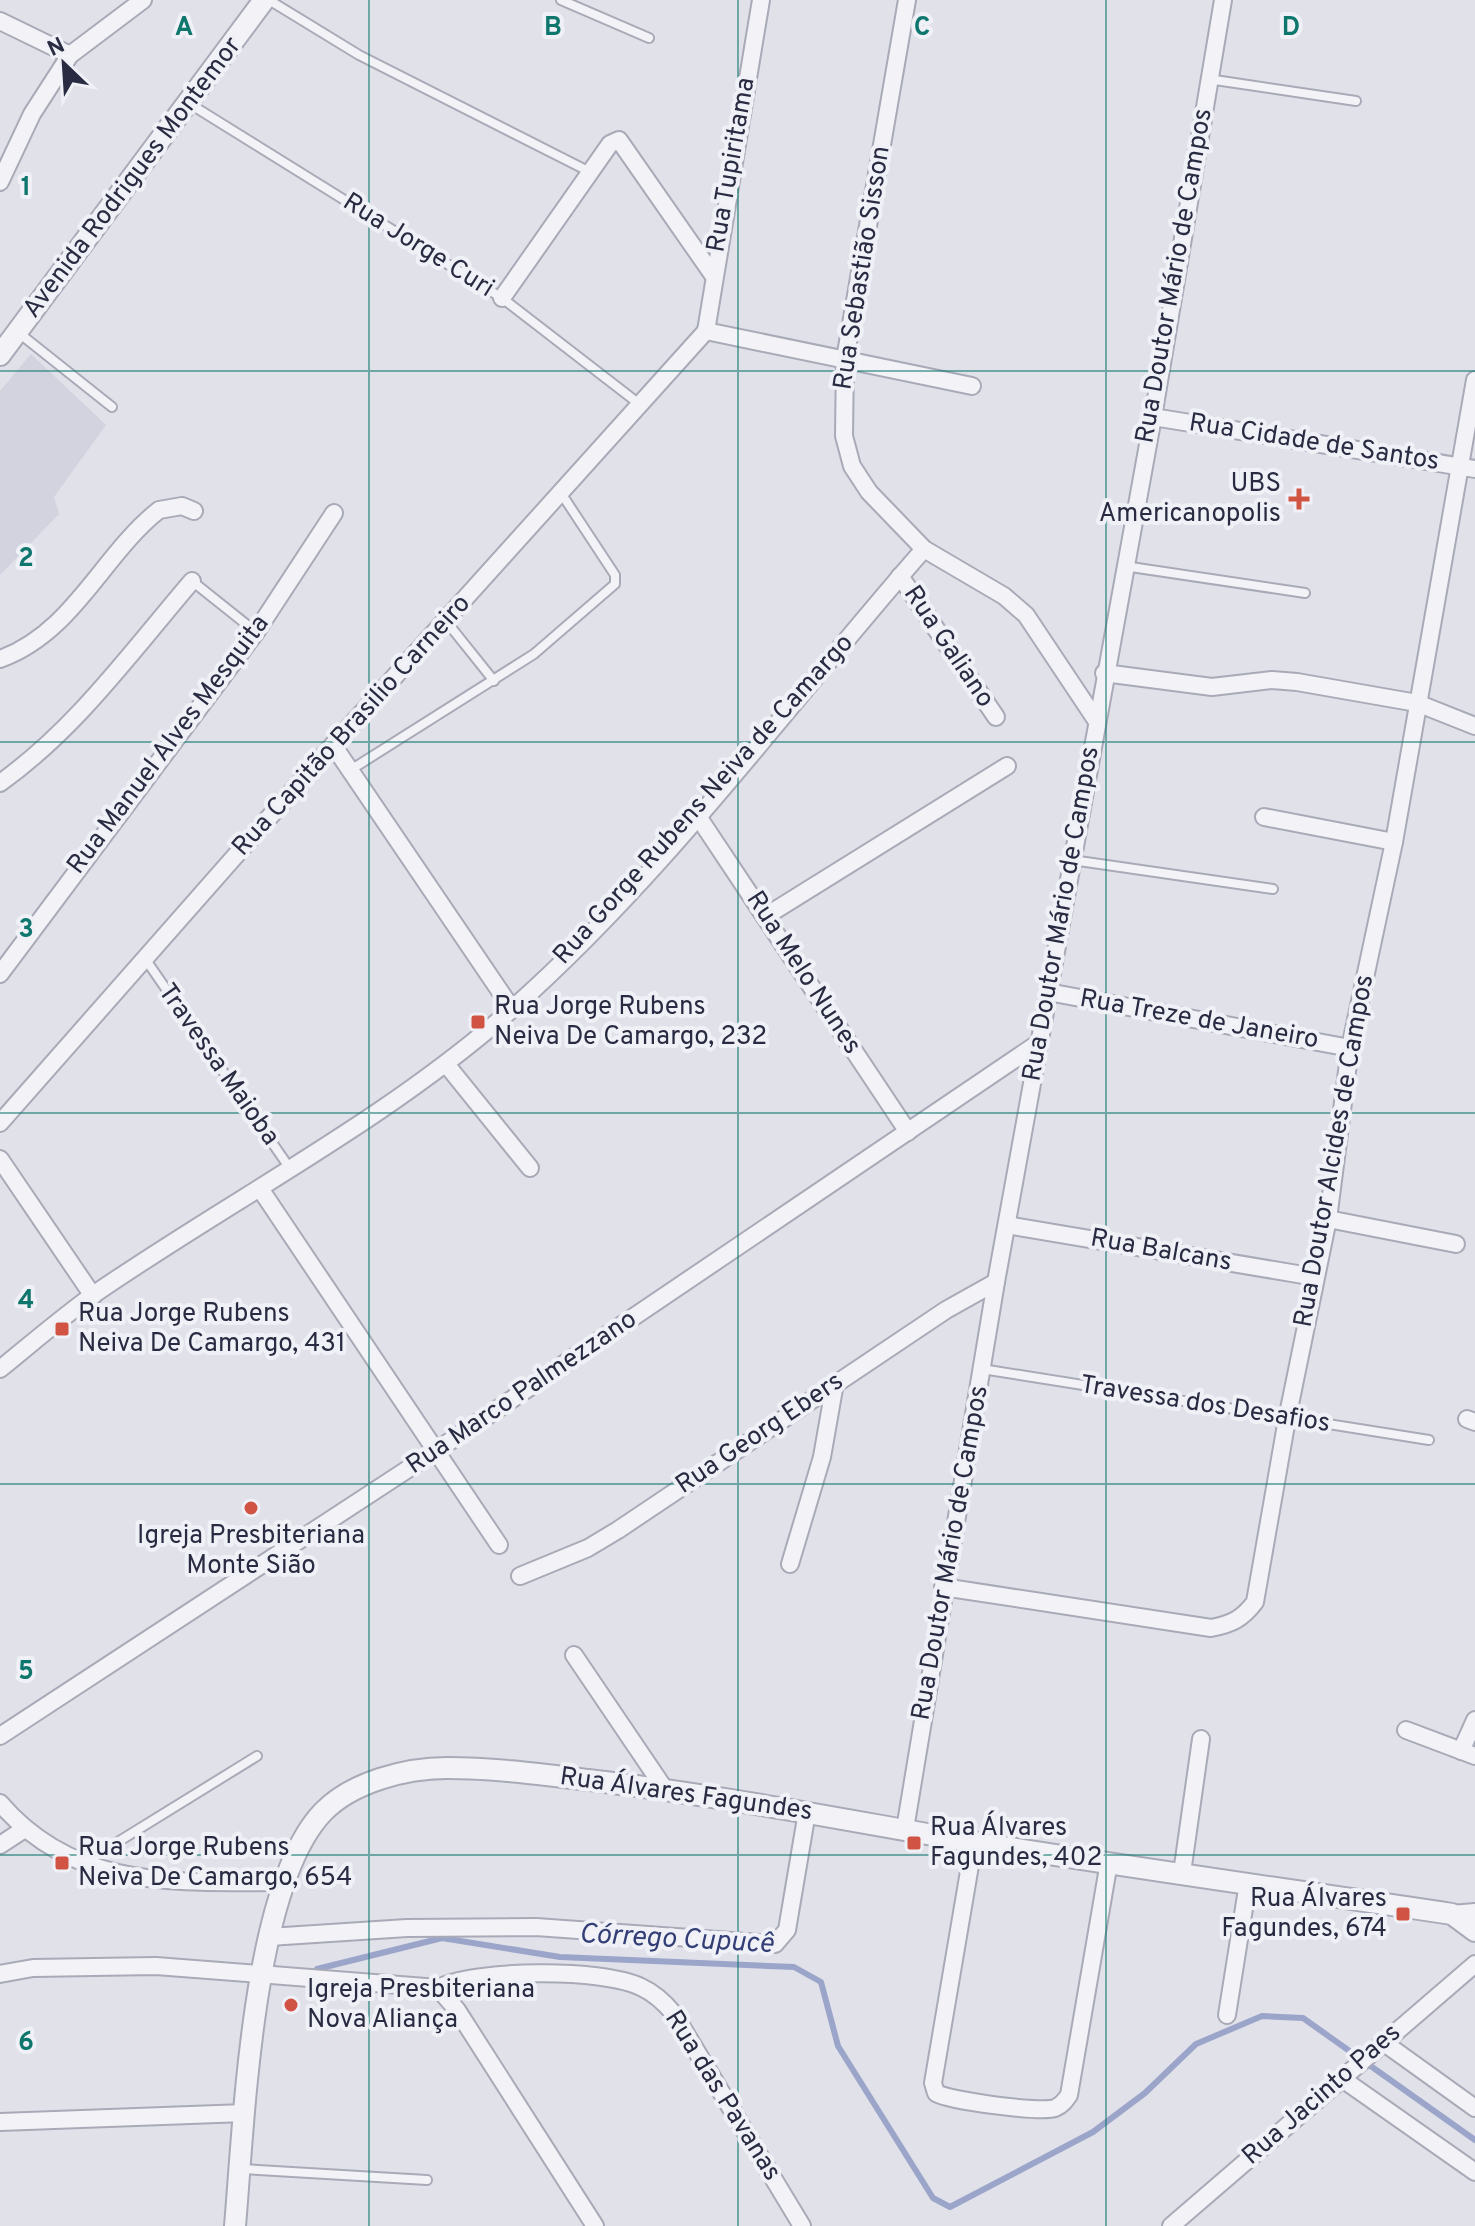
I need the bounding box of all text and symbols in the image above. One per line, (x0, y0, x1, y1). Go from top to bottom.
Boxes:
text: A (175, 12, 193, 45)
text: B (544, 12, 562, 45)
text: C (914, 12, 930, 45)
text: D (1282, 12, 1300, 45)
north arrow (24, 24, 104, 104)
street label: Avenida Rodrigues Montemor (16, 31, 250, 325)
text: N (44, 33, 69, 64)
street label: Rua Tupiritama (700, 75, 764, 255)
street label: Rua Doutor Mário de Campos (1129, 106, 1221, 446)
street label: Rua Sebastião Sisson (827, 144, 899, 392)
text: 1 (21, 172, 31, 205)
street label: Rua Jorge Curi (336, 186, 500, 306)
street label: Rua Cidade de Santos (1187, 407, 1441, 479)
place label: UBS Americanopolis (1099, 468, 1281, 531)
marker: UBS Americanopolis (1288, 488, 1310, 510)
text: 2 (18, 543, 34, 576)
street label: Rua Galiano (895, 580, 1001, 714)
street label: Rua Capitão Brasilio Carneiro (226, 588, 478, 864)
street label: Rua Manuel Alves Mesquita (61, 609, 277, 881)
street label: Rua Gorge Rubens Neiva de Camargo (547, 628, 861, 972)
street label: Rua Doutor Mário de Campos (1016, 744, 1108, 1084)
street label: Rua Melo Nunes (738, 885, 868, 1061)
text: 3 (18, 914, 34, 947)
street label: Rua Doutor Alcides de Campos (1288, 972, 1382, 1330)
street label: Travessa Maioba (150, 978, 286, 1152)
street label: Rua Treze de Janeiro (1077, 983, 1321, 1057)
place label: Rua Jorge Rubens Neiva De Camargo, 232 (494, 991, 767, 1054)
marker: Rua Jorge Rubens Neiva De Camargo, 232 (469, 1013, 487, 1031)
street label: Rua Balcans (1088, 1222, 1234, 1280)
text: 4 (18, 1285, 34, 1318)
place label: Rua Jorge Rubens Neiva De Camargo, 431 (78, 1298, 346, 1361)
street label: Rua Marco Palmezzano (400, 1303, 644, 1483)
marker: Rua Jorge Rubens Neiva De Camargo, 431 (53, 1320, 71, 1338)
street label: Rua Georg Ebers (670, 1366, 850, 1502)
street label: Travessa dos Desafios (1078, 1369, 1332, 1441)
street label: Rua Doutor Mário de Campos (905, 1383, 997, 1723)
marker: Igreja Presbiteriana Monte Sião (242, 1499, 260, 1517)
place label: Igreja Presbiteriana Monte Sião (137, 1520, 365, 1583)
text: 5 (18, 1656, 34, 1689)
street label: Rua Álvares Fagundes (558, 1759, 815, 1829)
place label: Rua Álvares Fagundes, 402 (930, 1810, 1102, 1875)
place label: Rua Jorge Rubens Neiva De Camargo, 654 (78, 1832, 353, 1895)
marker: Rua Álvares Fagundes, 402 (905, 1834, 923, 1852)
marker: Rua Jorge Rubens Neiva De Camargo, 654 (53, 1854, 71, 1872)
place label: Rua Álvares Fagundes, 674 (1221, 1881, 1387, 1946)
marker: Rua Álvares Fagundes, 674 (1394, 1905, 1412, 1923)
water label: Córrego Cupucê (578, 1917, 776, 1963)
place label: Igreja Presbiteriana Nova Aliança (307, 1974, 535, 2037)
marker: Igreja Presbiteriana Nova Aliança (282, 1996, 300, 2014)
street label: Rua das Pavanas (656, 2005, 788, 2187)
street label: Rua Jacinto Paes (1236, 2017, 1408, 2173)
text: 6 (18, 2027, 34, 2060)

